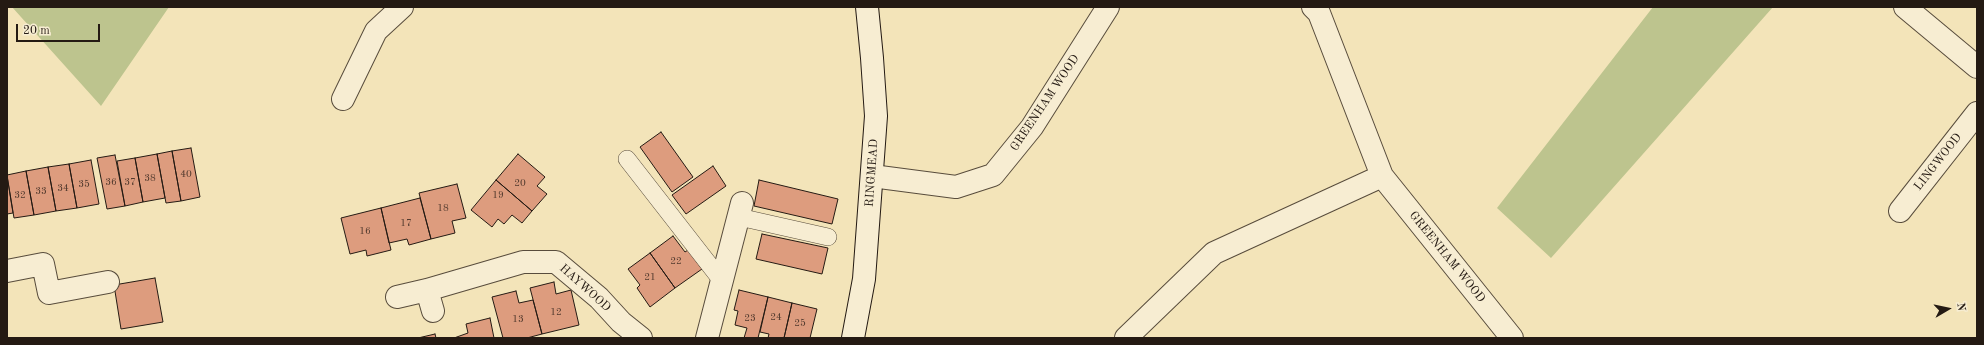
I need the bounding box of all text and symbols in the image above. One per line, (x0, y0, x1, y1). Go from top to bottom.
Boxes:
scale bar (18, 16, 102, 42)
text: 20 m (23, 25, 50, 37)
street label: GREENHAM WOOD (1007, 52, 1083, 154)
street label: LINGWOOD (1911, 130, 1965, 194)
street label: RINGMEAD (862, 139, 882, 207)
house number: 40 (180, 168, 192, 180)
house number: 38 (144, 172, 156, 184)
house number: 36 (105, 176, 117, 188)
house number: 37 (124, 176, 136, 188)
house number: 20 (514, 177, 526, 189)
house number: 35 (78, 178, 90, 190)
house number: 34 (57, 182, 69, 194)
house number: 33 (35, 185, 47, 197)
house number: 32 (14, 189, 26, 201)
house number: 19 (492, 189, 504, 201)
house number: 18 (437, 202, 449, 214)
street label: GREENHAM WOOD (1406, 208, 1488, 306)
house number: 17 (400, 217, 412, 229)
house number: 16 (359, 225, 371, 237)
house number: 22 (670, 255, 682, 267)
street label: HAYWOOD (556, 261, 614, 315)
house number: 21 (644, 271, 656, 283)
north arrow (1928, 289, 1968, 329)
text: N (1954, 302, 1966, 312)
house number: 12 (550, 306, 562, 318)
house number: 24 (770, 311, 782, 323)
house number: 23 (744, 312, 756, 324)
house number: 13 (512, 313, 524, 325)
house number: 25 (794, 317, 806, 329)

